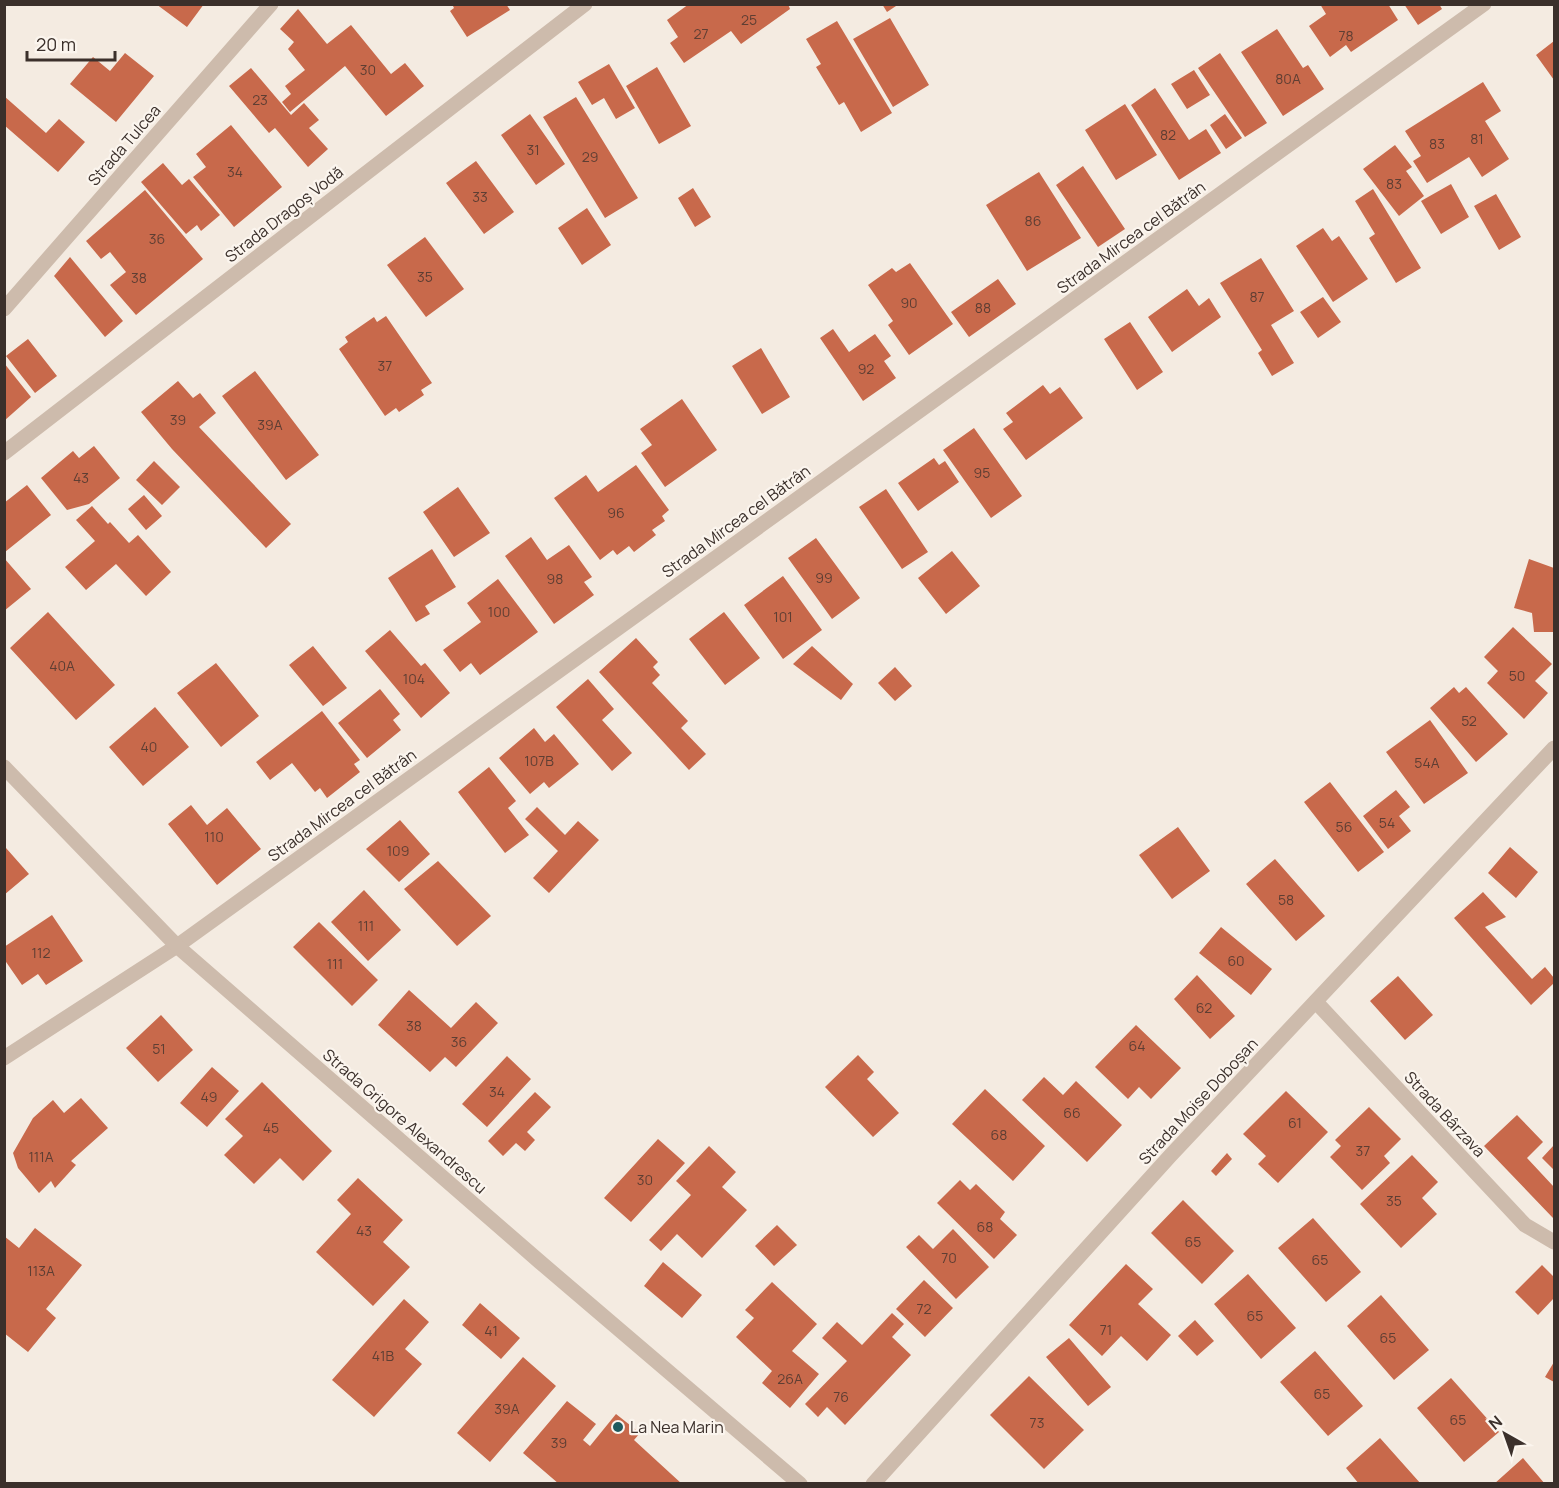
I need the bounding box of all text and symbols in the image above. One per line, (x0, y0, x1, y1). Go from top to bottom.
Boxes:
house number: 25 (741, 10, 757, 29)
scale bar (27, 24, 116, 62)
house number: 27 (693, 24, 709, 43)
house number: 78 (1338, 26, 1354, 45)
text: 20 m (36, 32, 76, 56)
house number: 30 (360, 60, 376, 79)
house number: 80A (1275, 69, 1301, 88)
house number: 23 (252, 90, 268, 109)
street label: Strada Tulcea (83, 100, 165, 190)
house number: 82 (1160, 125, 1176, 144)
house number: 81 (1470, 129, 1484, 148)
house number: 83 (1429, 134, 1445, 153)
house number: 31 (526, 140, 540, 159)
house number: 29 (582, 147, 598, 166)
street label: Strada Dragoș Vodă (220, 161, 348, 267)
house number: 34 (227, 162, 243, 181)
house number: 83 (1386, 174, 1402, 193)
street label: Strada Mircea cel Bătrân (1052, 176, 1210, 298)
house number: 33 (472, 187, 488, 206)
house number: 86 (1025, 211, 1041, 230)
house number: 36 (149, 229, 165, 248)
house number: 35 (417, 267, 433, 286)
house number: 38 (131, 268, 147, 287)
house number: 87 (1249, 287, 1265, 306)
house number: 90 (900, 293, 918, 312)
house number: 88 (975, 298, 991, 317)
house number: 37 (378, 356, 392, 375)
house number: 92 (858, 359, 874, 378)
house number: 39 (170, 410, 186, 429)
house number: 39A (257, 415, 283, 434)
street label: Strada Mircea cel Bătrân (657, 460, 815, 582)
house number: 95 (974, 463, 990, 482)
house number: 43 (73, 468, 89, 487)
house number: 96 (607, 503, 625, 522)
house number: 99 (815, 568, 833, 587)
house number: 98 (547, 569, 563, 588)
house number: 100 (488, 602, 510, 621)
house number: 101 (773, 607, 793, 626)
house number: 40A (49, 656, 75, 675)
house number: 50 (1509, 666, 1525, 685)
house number: 104 (403, 669, 425, 688)
house number: 52 (1461, 711, 1477, 730)
house number: 40 (141, 737, 157, 756)
street label: Strada Mircea cel Bătrân (263, 744, 421, 866)
house number: 107B (524, 751, 554, 770)
house number: 54A (1414, 753, 1440, 772)
house number: 54 (1379, 813, 1395, 832)
house number: 56 (1336, 817, 1352, 836)
house number: 110 (204, 827, 224, 846)
house number: 109 (387, 841, 409, 860)
house number: 58 (1278, 890, 1294, 909)
house number: 111 (358, 916, 374, 935)
house number: 112 (32, 943, 50, 962)
house number: 60 (1227, 951, 1245, 970)
house number: 111 (327, 954, 343, 973)
house number: 62 (1196, 998, 1212, 1017)
house number: 38 (406, 1016, 422, 1035)
house number: 36 (451, 1032, 467, 1051)
street label: Strada Moise Doboșan (1133, 1033, 1263, 1169)
house number: 64 (1129, 1036, 1145, 1055)
house number: 51 (152, 1039, 166, 1058)
street label: Strada Grigore Alexandrescu (318, 1044, 492, 1198)
street label: Strada Bârzava (1400, 1066, 1490, 1162)
house number: 34 (489, 1082, 505, 1101)
house number: 49 (201, 1087, 217, 1106)
house number: 66 (1063, 1103, 1081, 1122)
house number: 61 (1288, 1113, 1302, 1132)
house number: 45 (263, 1118, 279, 1137)
house number: 68 (991, 1125, 1007, 1144)
house number: 37 (1356, 1141, 1370, 1160)
house number: 111A (28, 1147, 54, 1166)
house number: 30 (637, 1170, 653, 1189)
house number: 35 (1386, 1191, 1402, 1210)
house number: 68 (977, 1217, 993, 1236)
house number: 43 (356, 1221, 372, 1240)
house number: 65 (1185, 1232, 1201, 1251)
house number: 70 (941, 1248, 957, 1267)
house number: 65 (1312, 1250, 1328, 1269)
house number: 113A (27, 1261, 55, 1280)
house number: 72 (916, 1299, 932, 1318)
house number: 65 (1247, 1306, 1263, 1325)
house number: 71 (1100, 1320, 1112, 1339)
house number: 41 (484, 1321, 498, 1340)
house number: 65 (1380, 1328, 1396, 1347)
house number: 41B (372, 1346, 395, 1365)
house number: 26A (777, 1369, 803, 1388)
house number: 65 (1314, 1384, 1330, 1403)
house number: 76 (833, 1387, 849, 1406)
house number: 39A (494, 1399, 520, 1418)
north arrow (1475, 1404, 1535, 1464)
house number: 65 (1450, 1410, 1466, 1429)
text: N (1484, 1410, 1507, 1435)
house number: 73 (1030, 1413, 1044, 1432)
place label: La Nea Marin (630, 1416, 724, 1438)
marker: La Nea Marin (611, 1420, 625, 1434)
house number: 39 (551, 1433, 567, 1452)

